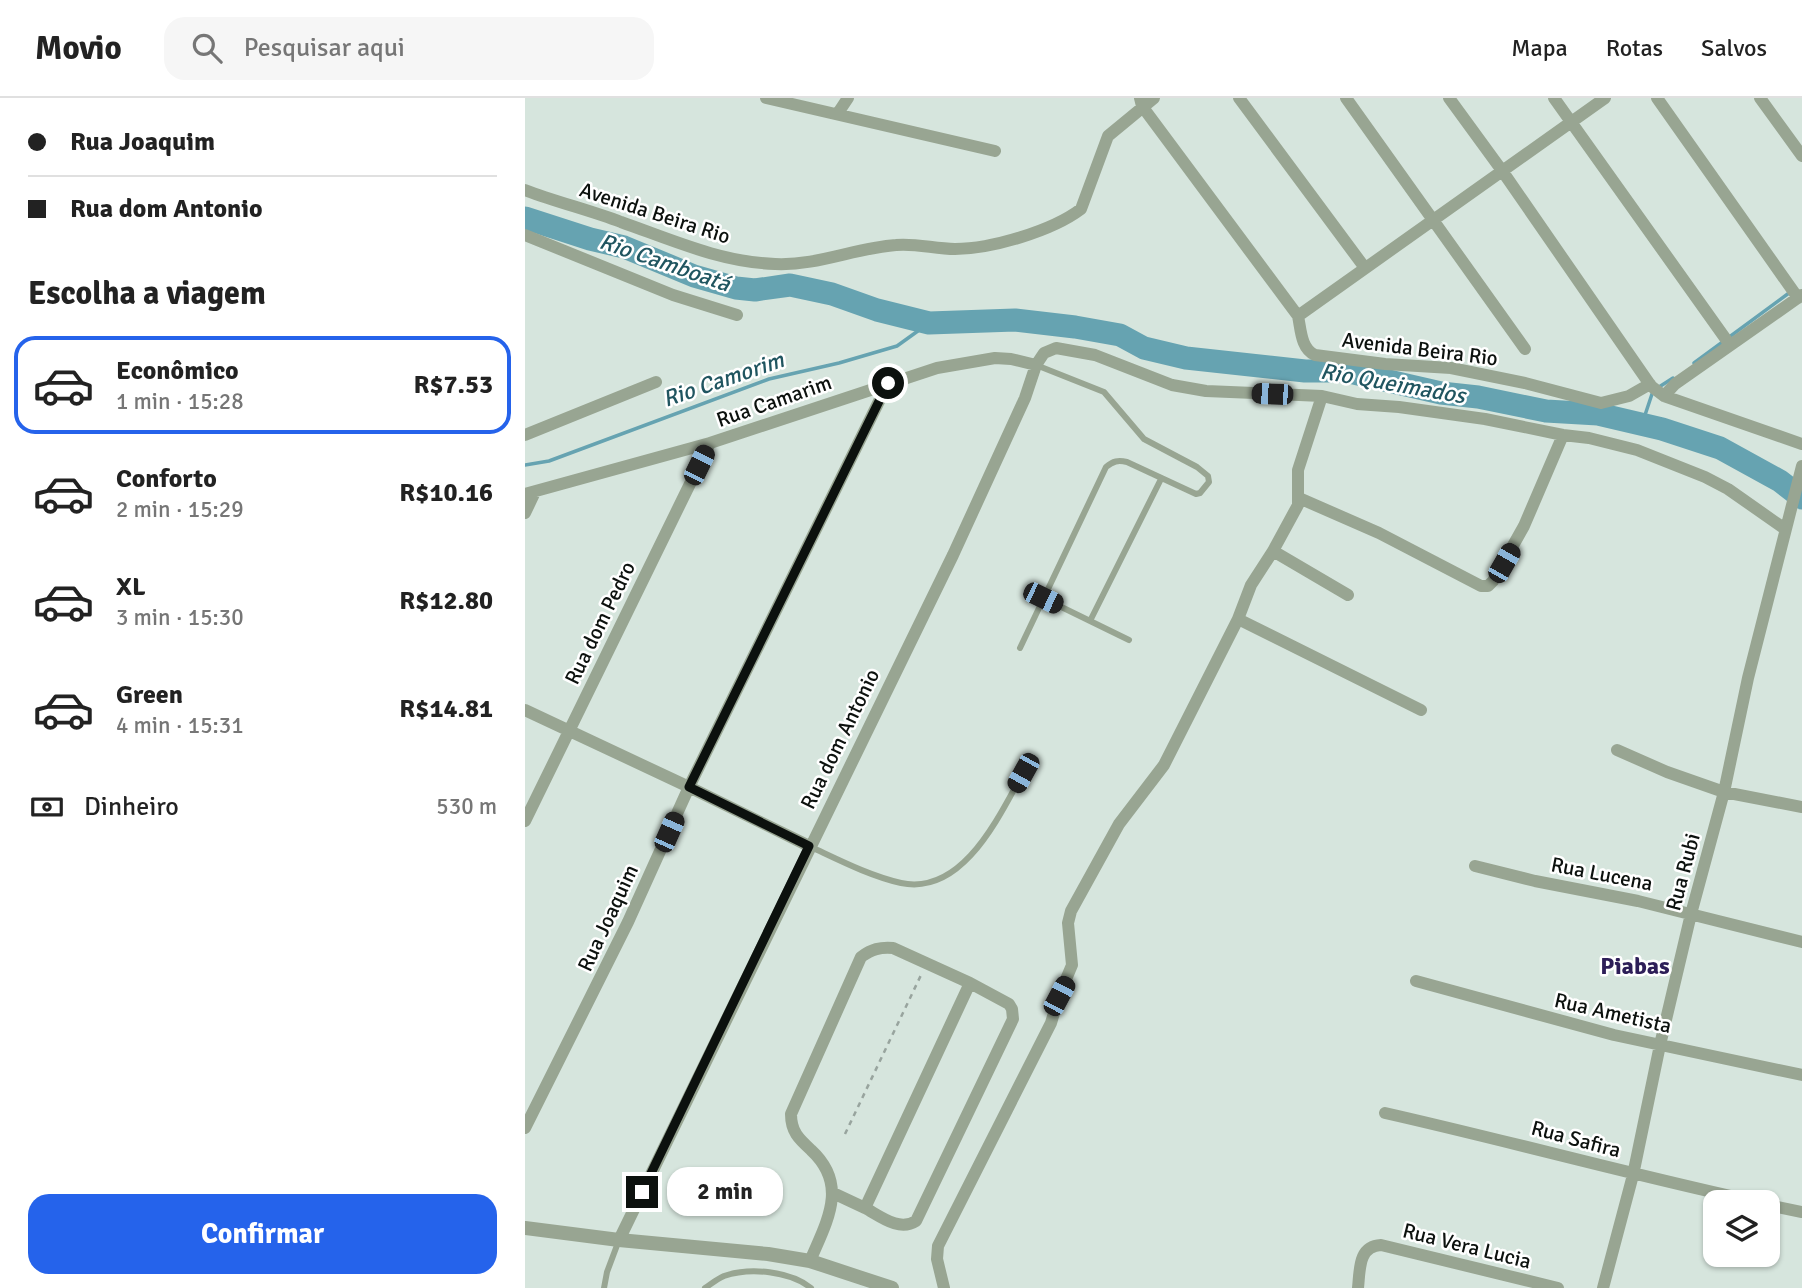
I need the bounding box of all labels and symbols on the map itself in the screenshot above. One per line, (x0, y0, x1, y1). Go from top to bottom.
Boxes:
street label: Avenida Beira Rio (576, 176, 734, 250)
water label: Rio Camboatá (596, 227, 735, 299)
street label: Avenida Beira Rio (1341, 327, 1499, 371)
water label: Rio Camorim (659, 345, 788, 414)
water label: Rio Queimados (1318, 356, 1469, 411)
route start (872, 367, 904, 399)
street label: Rua Camarim (713, 369, 835, 433)
car (1251, 383, 1294, 405)
car (681, 442, 718, 488)
car (1485, 540, 1524, 586)
street label: Rua dom Pedro (559, 557, 641, 689)
car (1020, 579, 1067, 617)
street label: Rua dom Antonio (795, 665, 885, 813)
car (1004, 750, 1043, 796)
car (651, 809, 688, 855)
street label: Rua Rubi (1660, 830, 1706, 914)
street label: Rua Lucena (1549, 851, 1655, 897)
street label: Rua Joaquim (572, 860, 644, 976)
district label: Piabas (1600, 951, 1670, 981)
car (1040, 973, 1079, 1019)
street label: Rua Ametista (1552, 987, 1674, 1039)
street label: Rua Safira (1528, 1115, 1624, 1163)
callout: 2 min (667, 1168, 782, 1216)
route end (626, 1176, 658, 1208)
street label: Rua Vera Lucia (1400, 1217, 1534, 1275)

